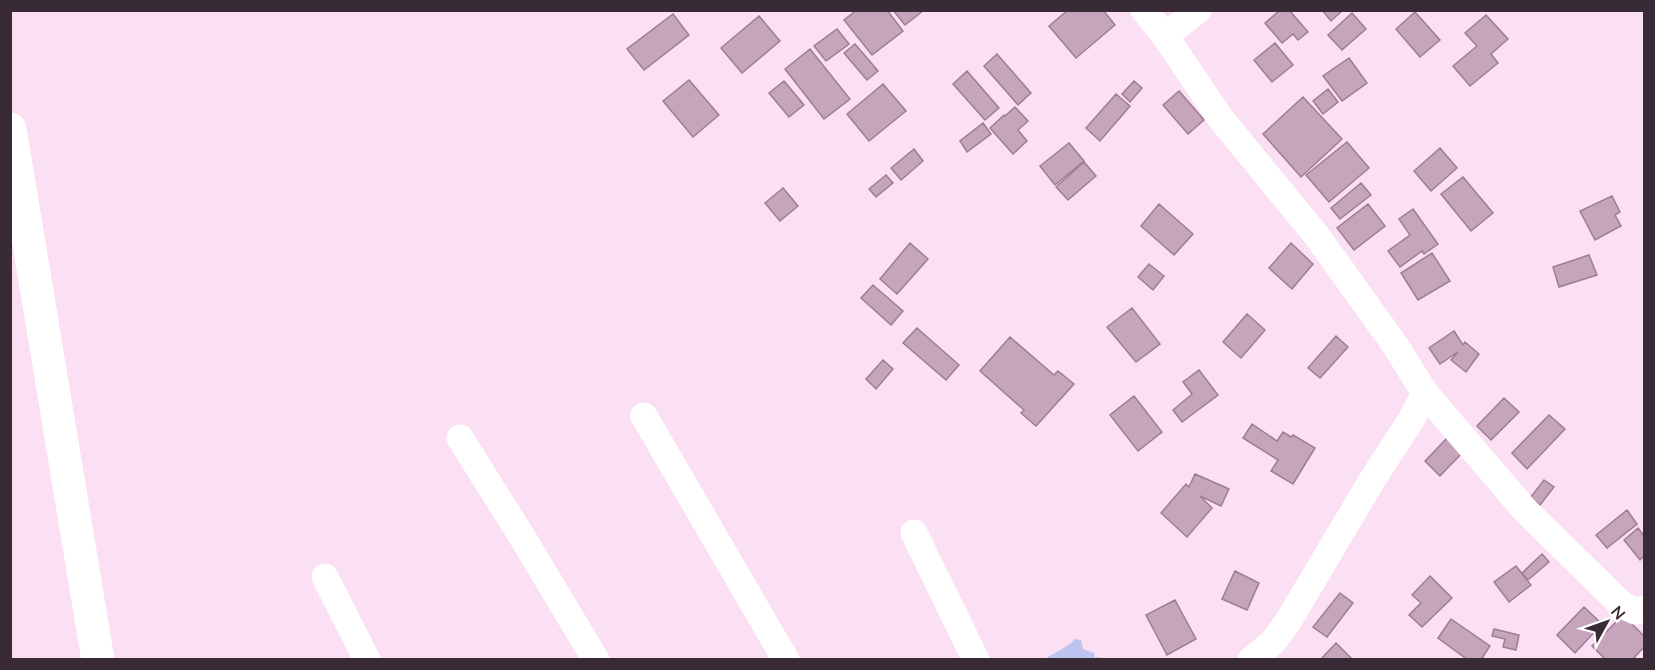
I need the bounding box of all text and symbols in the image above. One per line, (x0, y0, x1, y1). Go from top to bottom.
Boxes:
north arrow (1577, 592, 1637, 652)
text: N (1605, 601, 1630, 625)

